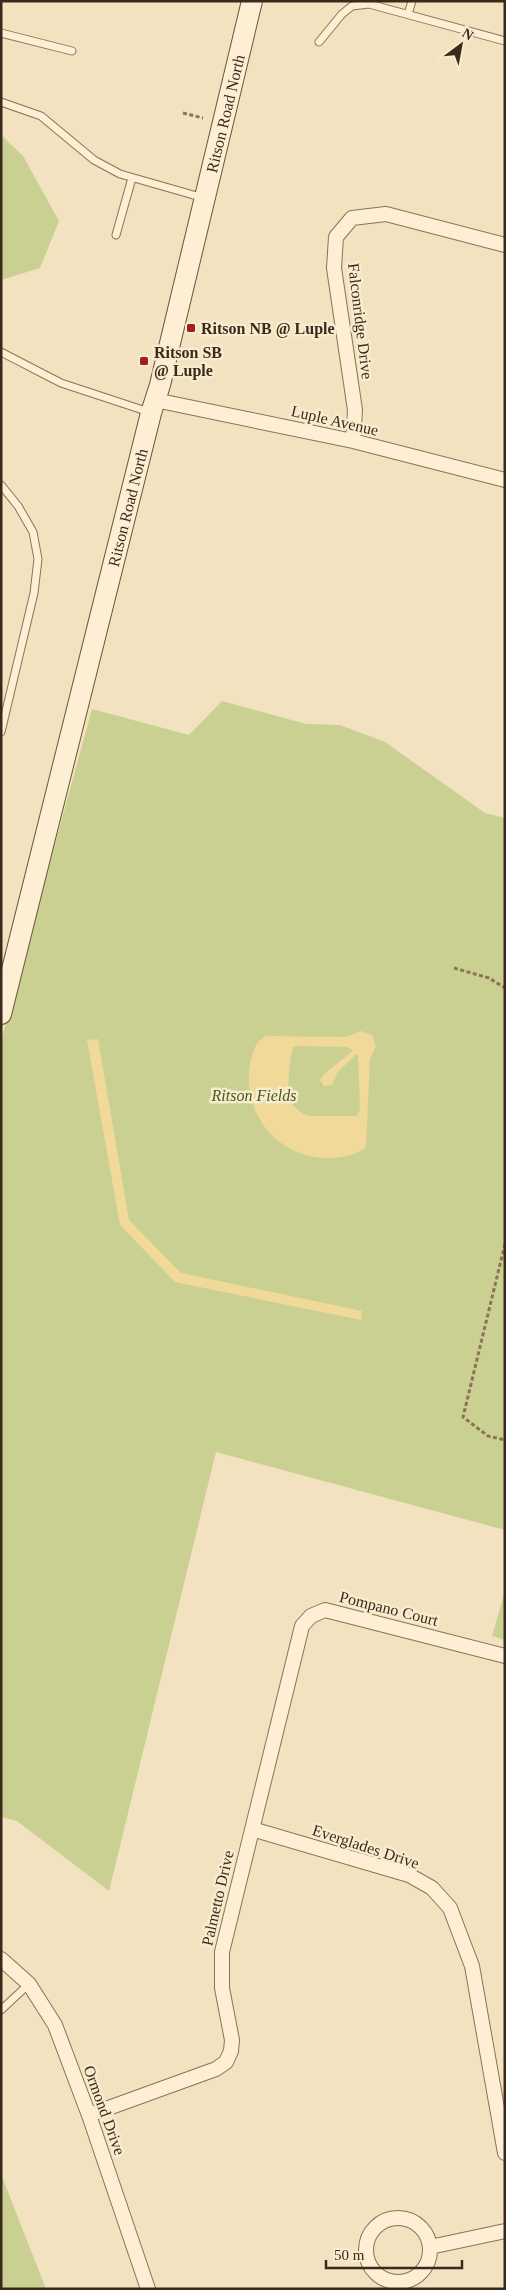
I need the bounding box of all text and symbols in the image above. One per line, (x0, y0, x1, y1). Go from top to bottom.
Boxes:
north arrow (436, 20, 486, 70)
text: N (459, 25, 476, 43)
street label: Ritson Road North (203, 53, 248, 174)
street label: Falconridge Drive (344, 262, 376, 380)
place label: Ritson NB @ Luple (201, 320, 335, 338)
marker: Ritson NB @ Luple (185, 322, 197, 334)
place label: Ritson SB @ Luple (154, 344, 222, 380)
marker: Ritson SB @ Luple (138, 355, 150, 367)
street label: Luple Avenue (289, 402, 380, 440)
street label: Ritson Road North (105, 447, 151, 568)
park label: Ritson Fields (211, 1087, 296, 1104)
street label: Pompano Court (338, 1588, 440, 1630)
street label: Everglades Drive (310, 1821, 421, 1873)
street label: Palmetto Drive (198, 1849, 237, 1947)
street label: Ormond Drive (81, 2063, 129, 2157)
scale bar (326, 2238, 462, 2270)
text: 50 m (334, 2247, 365, 2263)

